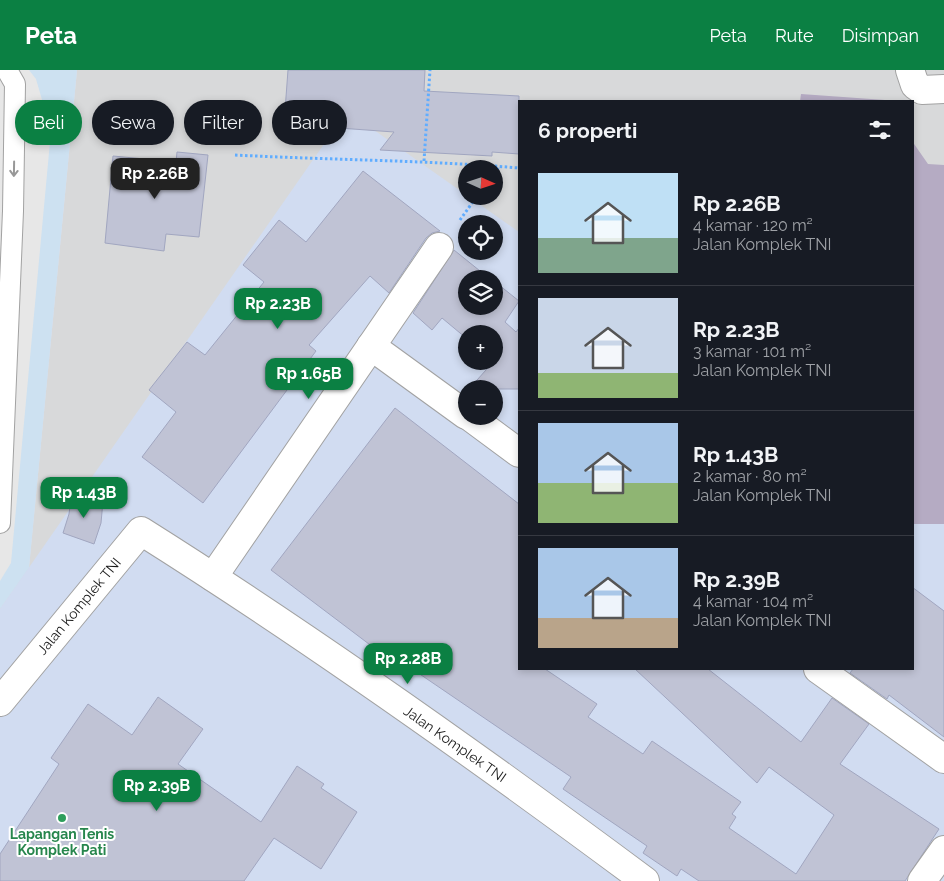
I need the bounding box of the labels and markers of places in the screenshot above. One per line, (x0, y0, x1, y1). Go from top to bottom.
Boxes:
pin: Rp 2.26B (103, 158, 207, 200)
pin: Rp 2.23B (226, 288, 330, 330)
pin: Rp 1.65B (257, 358, 361, 400)
pin: Rp 1.43B (32, 476, 136, 519)
pin: Rp 2.28B (356, 642, 460, 685)
pin: Rp 2.39B (105, 770, 209, 812)
marker: Lapangan Tenis Komplek Pati (56, 812, 68, 824)
place label: Lapangan Tenis Komplek Pati (10, 826, 114, 858)

